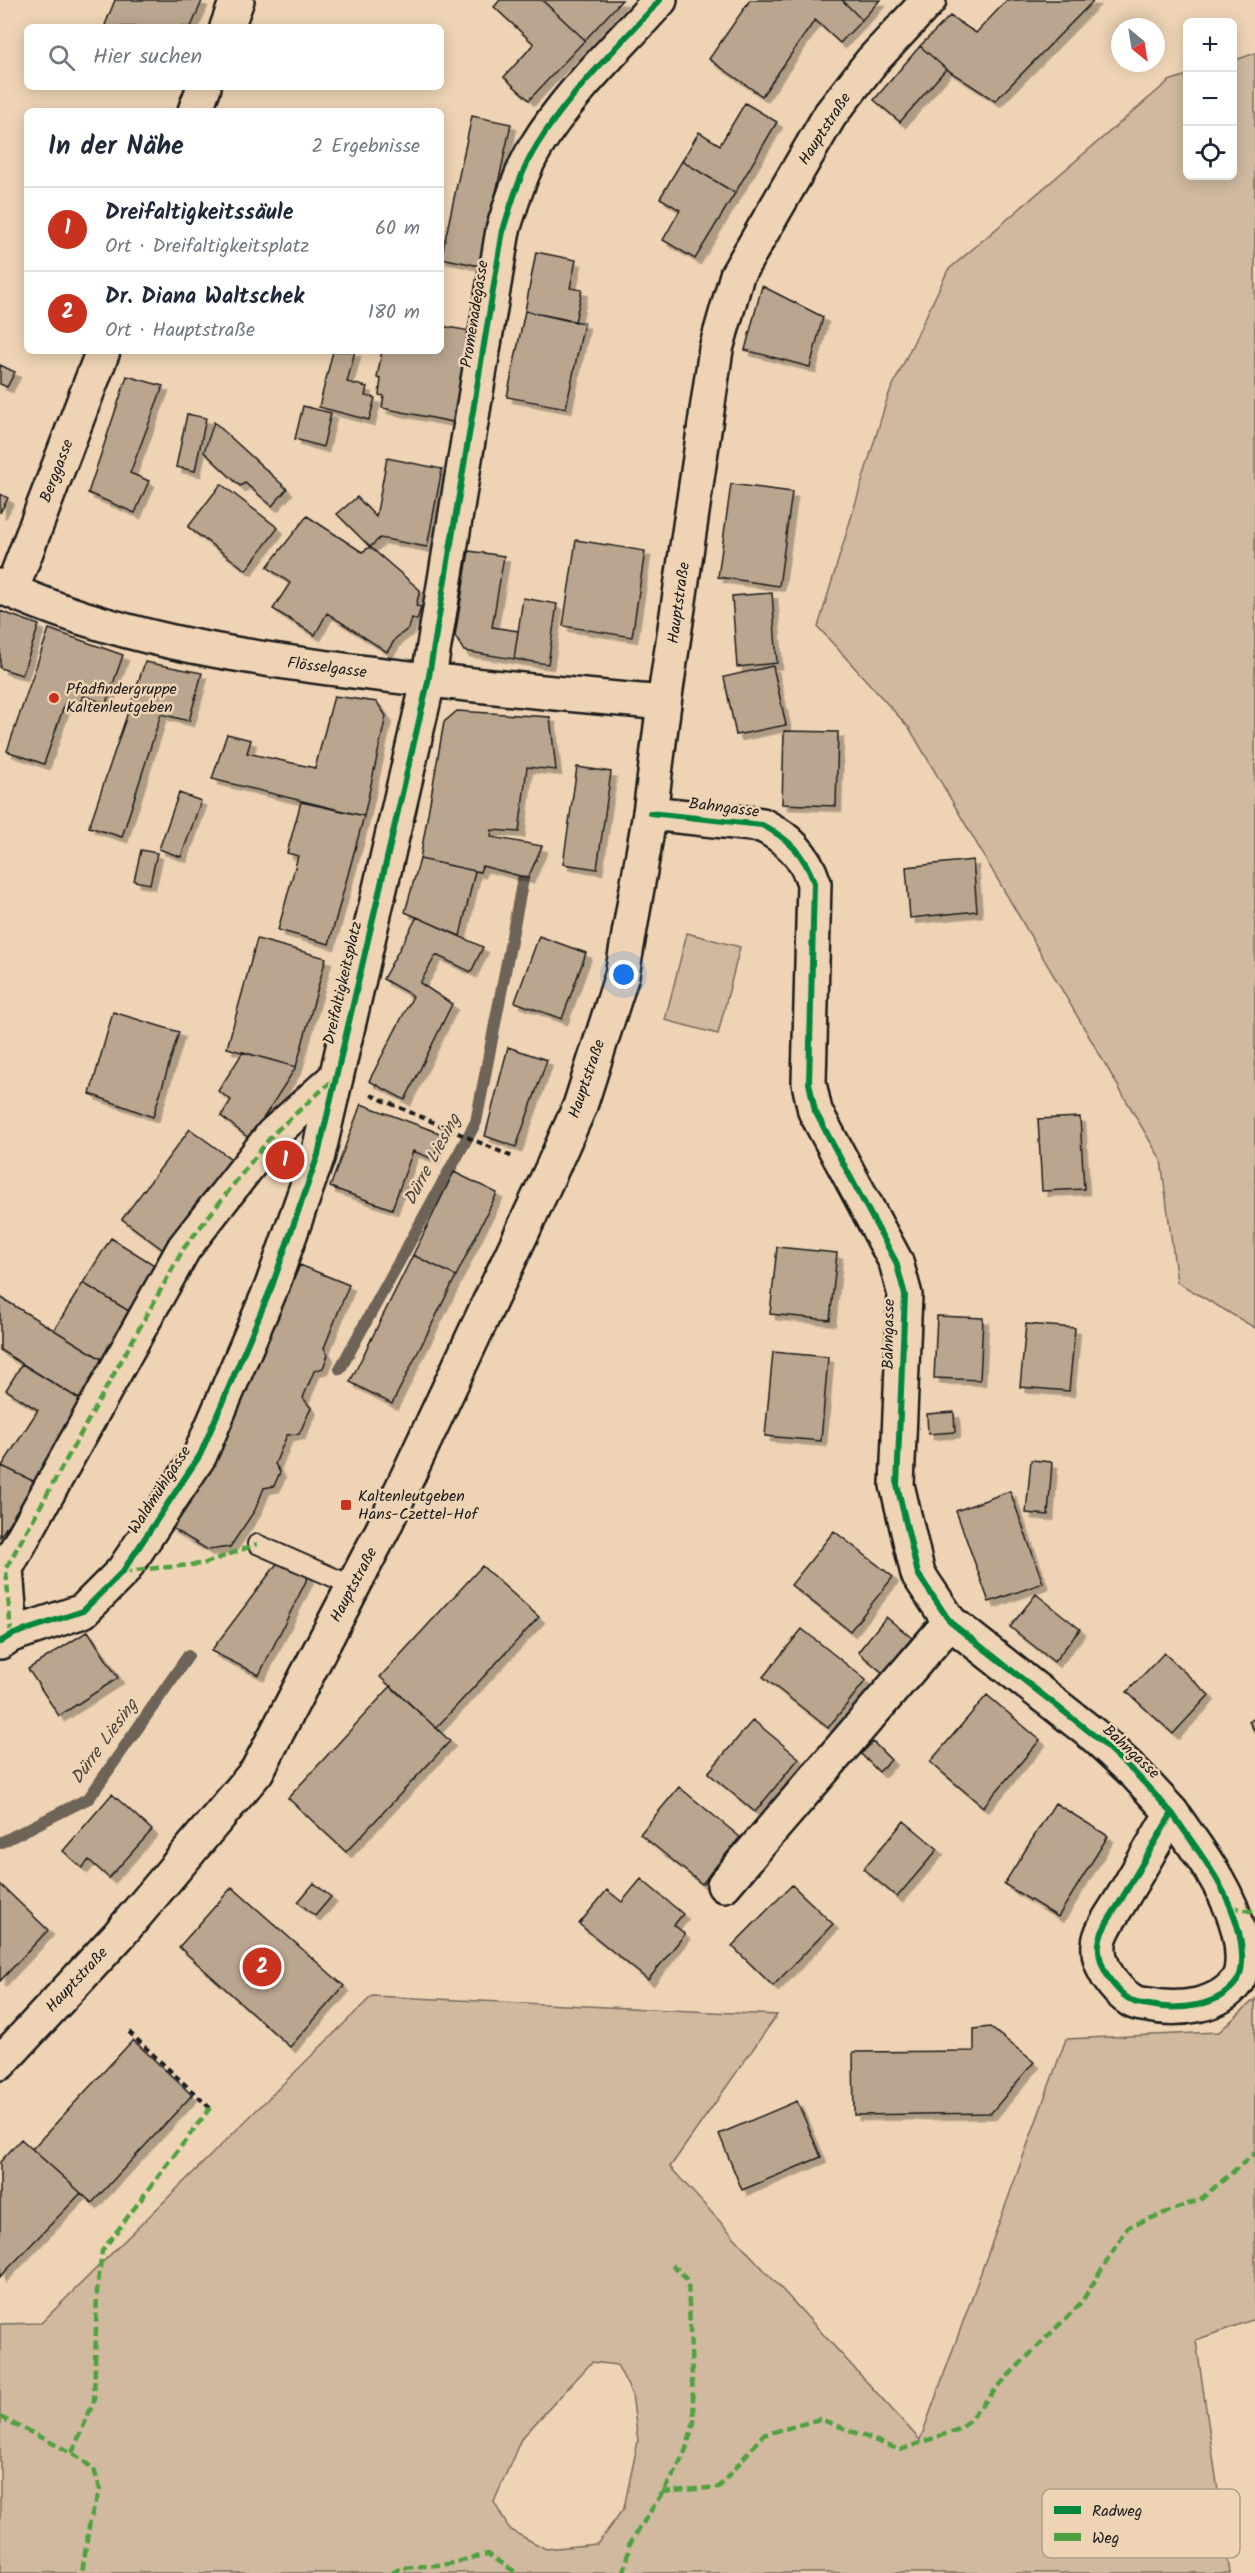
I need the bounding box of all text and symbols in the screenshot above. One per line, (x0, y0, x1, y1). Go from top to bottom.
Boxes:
north arrow (1111, 18, 1165, 72)
map controls (1183, 18, 1237, 180)
button: + (1183, 18, 1237, 72)
search box (24, 24, 444, 90)
text: Hier suchen (93, 40, 202, 75)
icon: search (45, 41, 78, 74)
button: − (1183, 72, 1237, 126)
street label: Hauptstraße (792, 88, 858, 170)
text: In der Nähe (48, 126, 184, 168)
button: locate (1183, 126, 1237, 180)
text: 2 Ergebnisse (312, 131, 420, 163)
text: Dreifaltigkeitssäule (105, 196, 293, 231)
text: 1 (64, 213, 71, 245)
text: 60 m (375, 213, 420, 245)
text: Ort · Dreifaltigkeitsplatz (105, 231, 309, 263)
street label: Promenadegasse (454, 259, 496, 369)
text: Dr. Diana Waltschek (105, 280, 304, 315)
text: 2 (62, 297, 73, 329)
text: 180 m (368, 297, 420, 329)
text: Ort · Hauptstraße (105, 315, 255, 347)
street label: Berggasse (33, 436, 81, 506)
street label: Hauptstraße (661, 561, 697, 645)
street label: Flösselgasse (286, 651, 368, 685)
place label: Pfadfindergruppe Kaltenleutgeben (66, 677, 177, 720)
marker: Pfadfindergruppe Kaltenleutgeben (47, 691, 61, 705)
street label: Bahngasse (687, 791, 761, 825)
street label: Dreifaltigkeitsplatz (317, 919, 369, 1047)
your location (609, 960, 638, 989)
street label: Hauptstraße (562, 1036, 612, 1122)
water label: Dürre Liesing (397, 1108, 470, 1211)
pin: 1 (266, 1138, 304, 1182)
street label: Bahngasse (876, 1298, 902, 1370)
street label: Waldmühlgasse (122, 1441, 198, 1539)
place label: Kaltenleutgeben Hans-Czettel-Hof (358, 1484, 480, 1527)
marker: Kaltenleutgeben Hans-Czettel-Hof (339, 1498, 353, 1512)
street label: Hauptstraße (324, 1543, 384, 1627)
water label: Dürre Liesing (64, 1692, 147, 1791)
street label: Bahngasse (1097, 1719, 1165, 1785)
street label: Hauptstraße (40, 1941, 114, 2019)
pin: 2 (242, 1944, 282, 1990)
legend (1042, 2489, 1240, 2558)
text: Radweg (1092, 2499, 1142, 2524)
text: Weg (1092, 2526, 1119, 2551)

